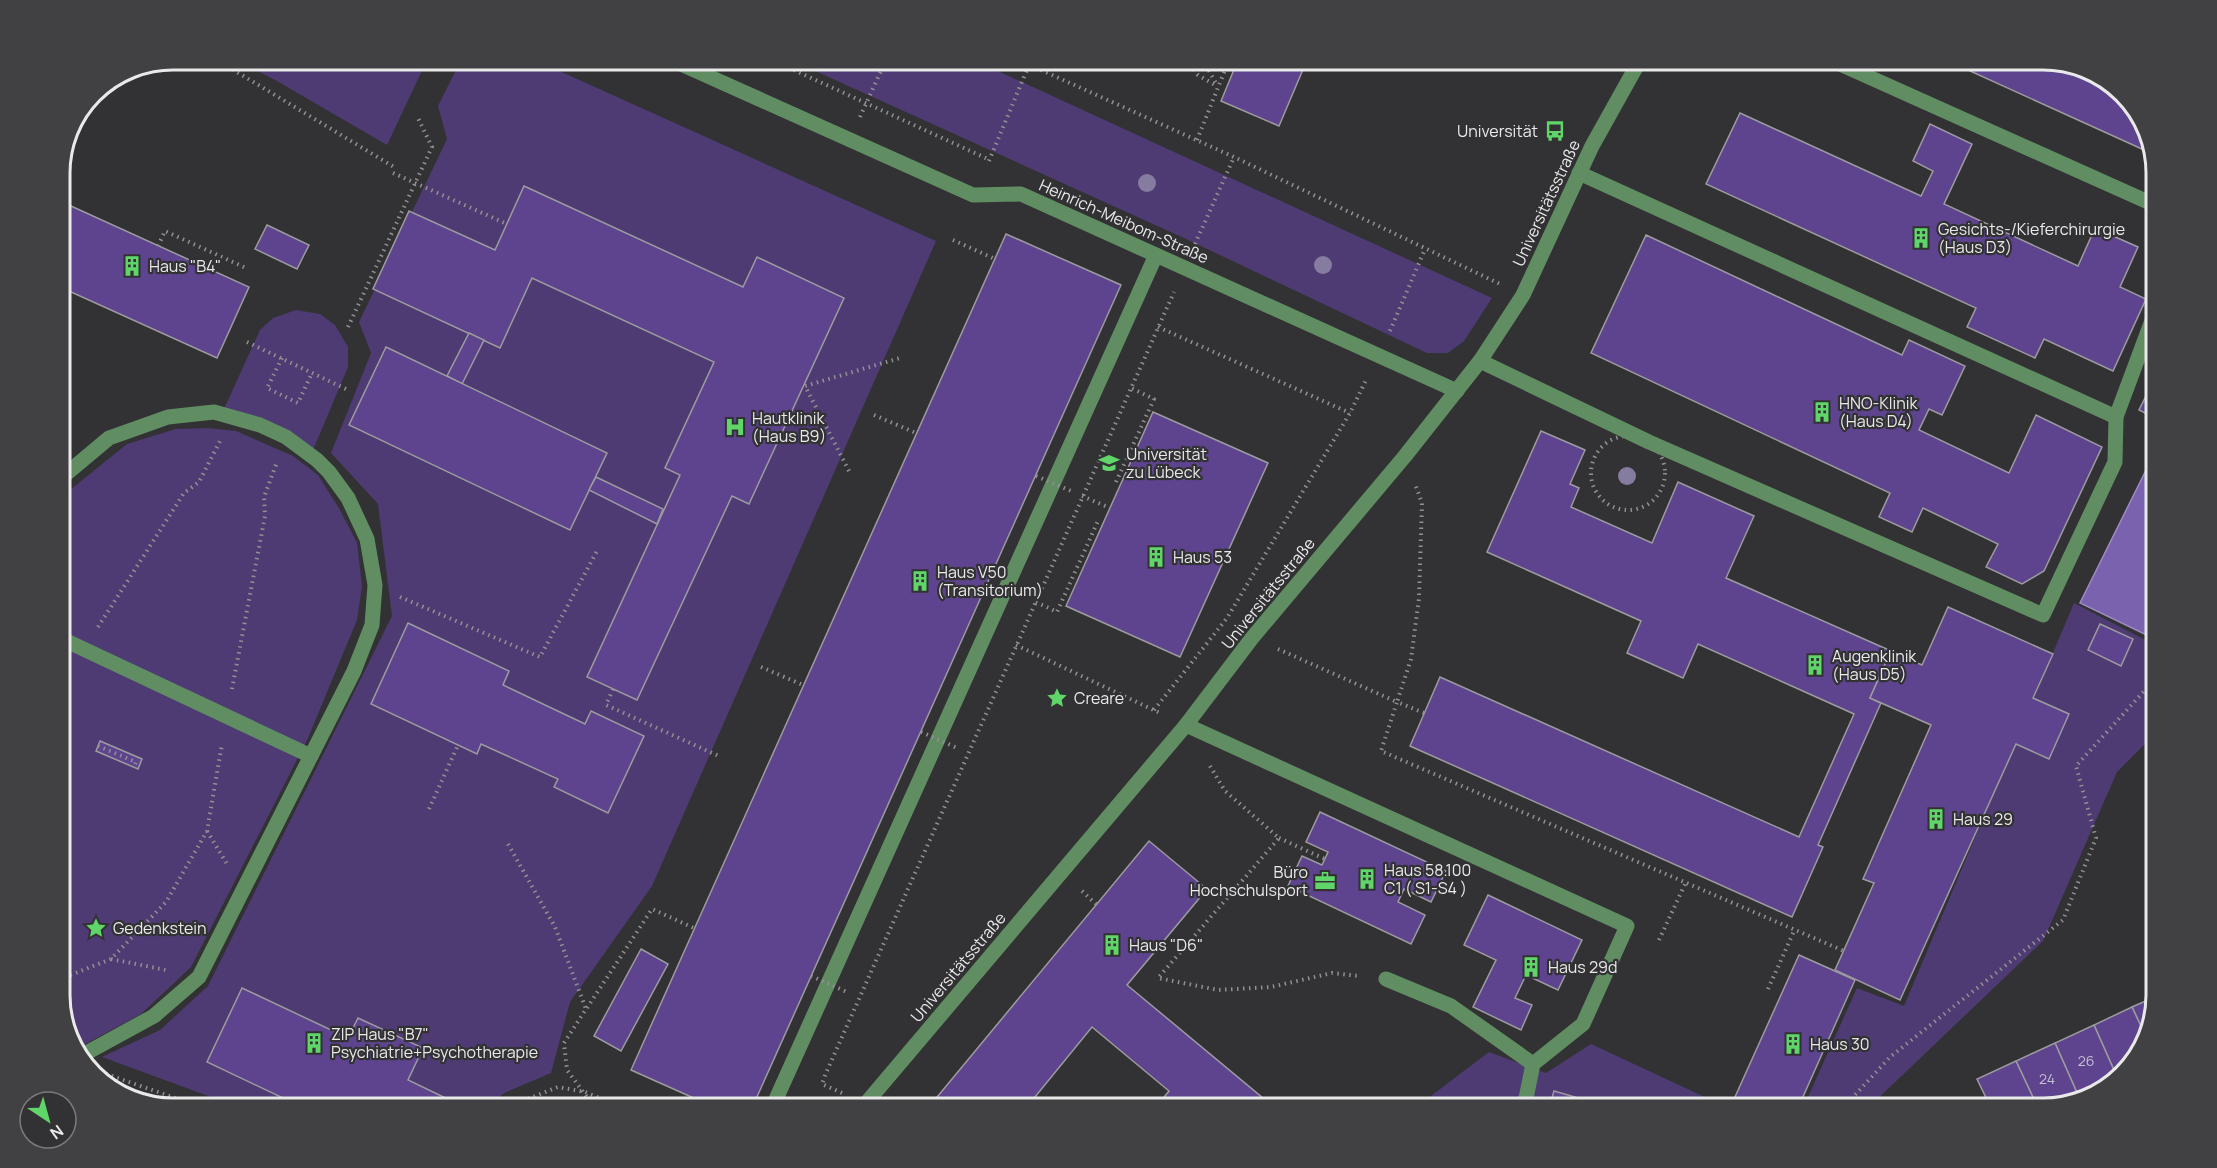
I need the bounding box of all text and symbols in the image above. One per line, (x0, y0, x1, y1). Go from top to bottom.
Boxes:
bus stop icon: Universität (1543, 119, 1567, 143)
place label: Universität (1457, 120, 1538, 142)
street label: Universitätsstraße (1507, 136, 1585, 270)
street label: Heinrich-Meibom-Straße (1036, 174, 1212, 268)
place label: Gesichts-/Kieferchirurgie (Haus D3) (1938, 218, 2125, 258)
building icon: Gesichts-/Kieferchirurgie (Haus D3) (1909, 226, 1933, 250)
building icon: Haus "B4" (120, 254, 144, 278)
place label: Haus "B4" (149, 255, 221, 277)
place label: HNO-Klinik (Haus D4) (1839, 392, 1918, 432)
building icon: HNO-Klinik (Haus D4) (1810, 400, 1834, 424)
place label: Hautklinik (Haus B9) (752, 407, 826, 447)
hospital icon: Hautklinik (Haus B9) (723, 415, 747, 439)
place label: Universität zu Lübeck (1126, 443, 1207, 483)
school or university icon: Universität zu Lübeck (1097, 451, 1121, 475)
street label: Universitätsstraße (1216, 533, 1320, 653)
building icon: Haus 53 (1144, 545, 1168, 569)
place label: Haus 53 (1173, 546, 1232, 568)
place label: Haus V50 (Transitorium) (937, 561, 1043, 601)
building icon: Haus V50 (Transitorium) (908, 569, 932, 593)
place label: Augenklinik (Haus D5) (1832, 645, 1917, 685)
building icon: Augenklinik (Haus D5) (1803, 653, 1827, 677)
place icon: Creare (1045, 686, 1069, 710)
place label: Creare (1074, 687, 1124, 709)
building icon: Haus 29 (1924, 807, 1948, 831)
place label: Haus 29 (1953, 808, 2013, 830)
place label: Haus 58.100 C1 ( S1-S4 ) (1384, 859, 1471, 899)
place label: Büro Hochschulsport (1190, 861, 1308, 901)
building icon: Haus 58.100 C1 ( S1-S4 ) (1355, 867, 1379, 891)
office icon: Büro Hochschulsport (1313, 869, 1337, 893)
street label: Universitätsstraße (905, 907, 1011, 1027)
place icon: Gedenkstein (84, 916, 108, 940)
place label: Gedenkstein (113, 917, 207, 939)
building icon: Haus "D6" (1100, 933, 1124, 957)
place label: Haus "D6" (1129, 934, 1203, 956)
building icon: Haus 29d (1519, 955, 1543, 979)
place label: Haus 29d (1548, 956, 1617, 978)
place label: ZIP Haus "B7" Psychiatrie+Psychotherapie (331, 1023, 538, 1063)
building icon: ZIP Haus "B7" Psychiatrie+Psychotherapie (302, 1031, 326, 1055)
building icon: Haus 30 (1781, 1032, 1805, 1056)
place label: Haus 30 (1810, 1033, 1870, 1055)
house number: 26 (2078, 1051, 2094, 1070)
house number: 24 (2039, 1069, 2055, 1088)
north arrow (18, 1090, 78, 1150)
text: N (46, 1120, 68, 1144)

